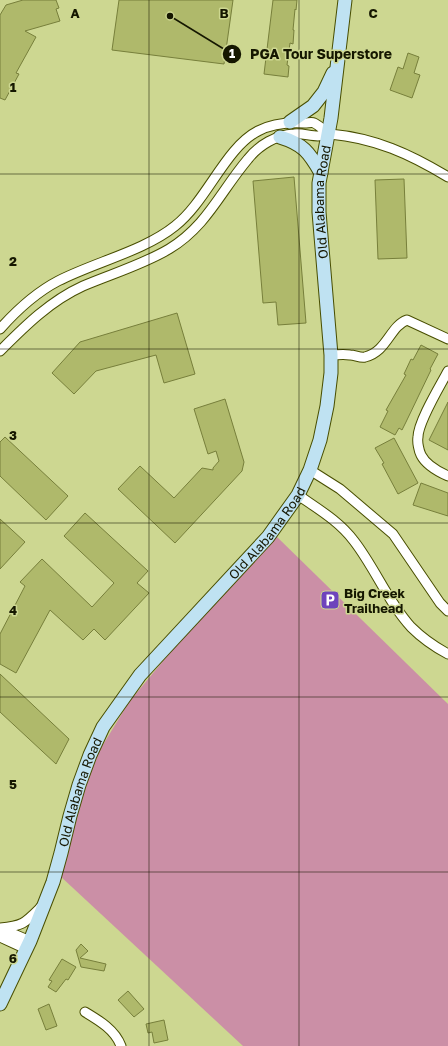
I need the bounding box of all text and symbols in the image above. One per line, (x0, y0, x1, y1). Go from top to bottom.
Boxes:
text: A (70, 5, 80, 21)
text: B (219, 5, 229, 21)
text: C (368, 5, 378, 21)
callout: PGA Tour Superstore (222, 41, 400, 67)
text: PGA Tour Superstore (250, 45, 392, 62)
text: 1 (229, 46, 235, 61)
text: 1 (10, 79, 17, 95)
street label: Old Alabama Road (311, 144, 334, 259)
text: 2 (9, 253, 17, 269)
text: 3 (9, 427, 17, 443)
street label: Old Alabama Road (225, 484, 309, 582)
place label: Big Creek Trailhead (344, 585, 405, 616)
parking icon: Big Creek Trailhead (319, 589, 341, 611)
text: 4 (9, 602, 17, 618)
street label: Old Alabama Road (55, 735, 105, 848)
text: 5 (9, 776, 17, 792)
text: 6 (9, 950, 17, 966)

